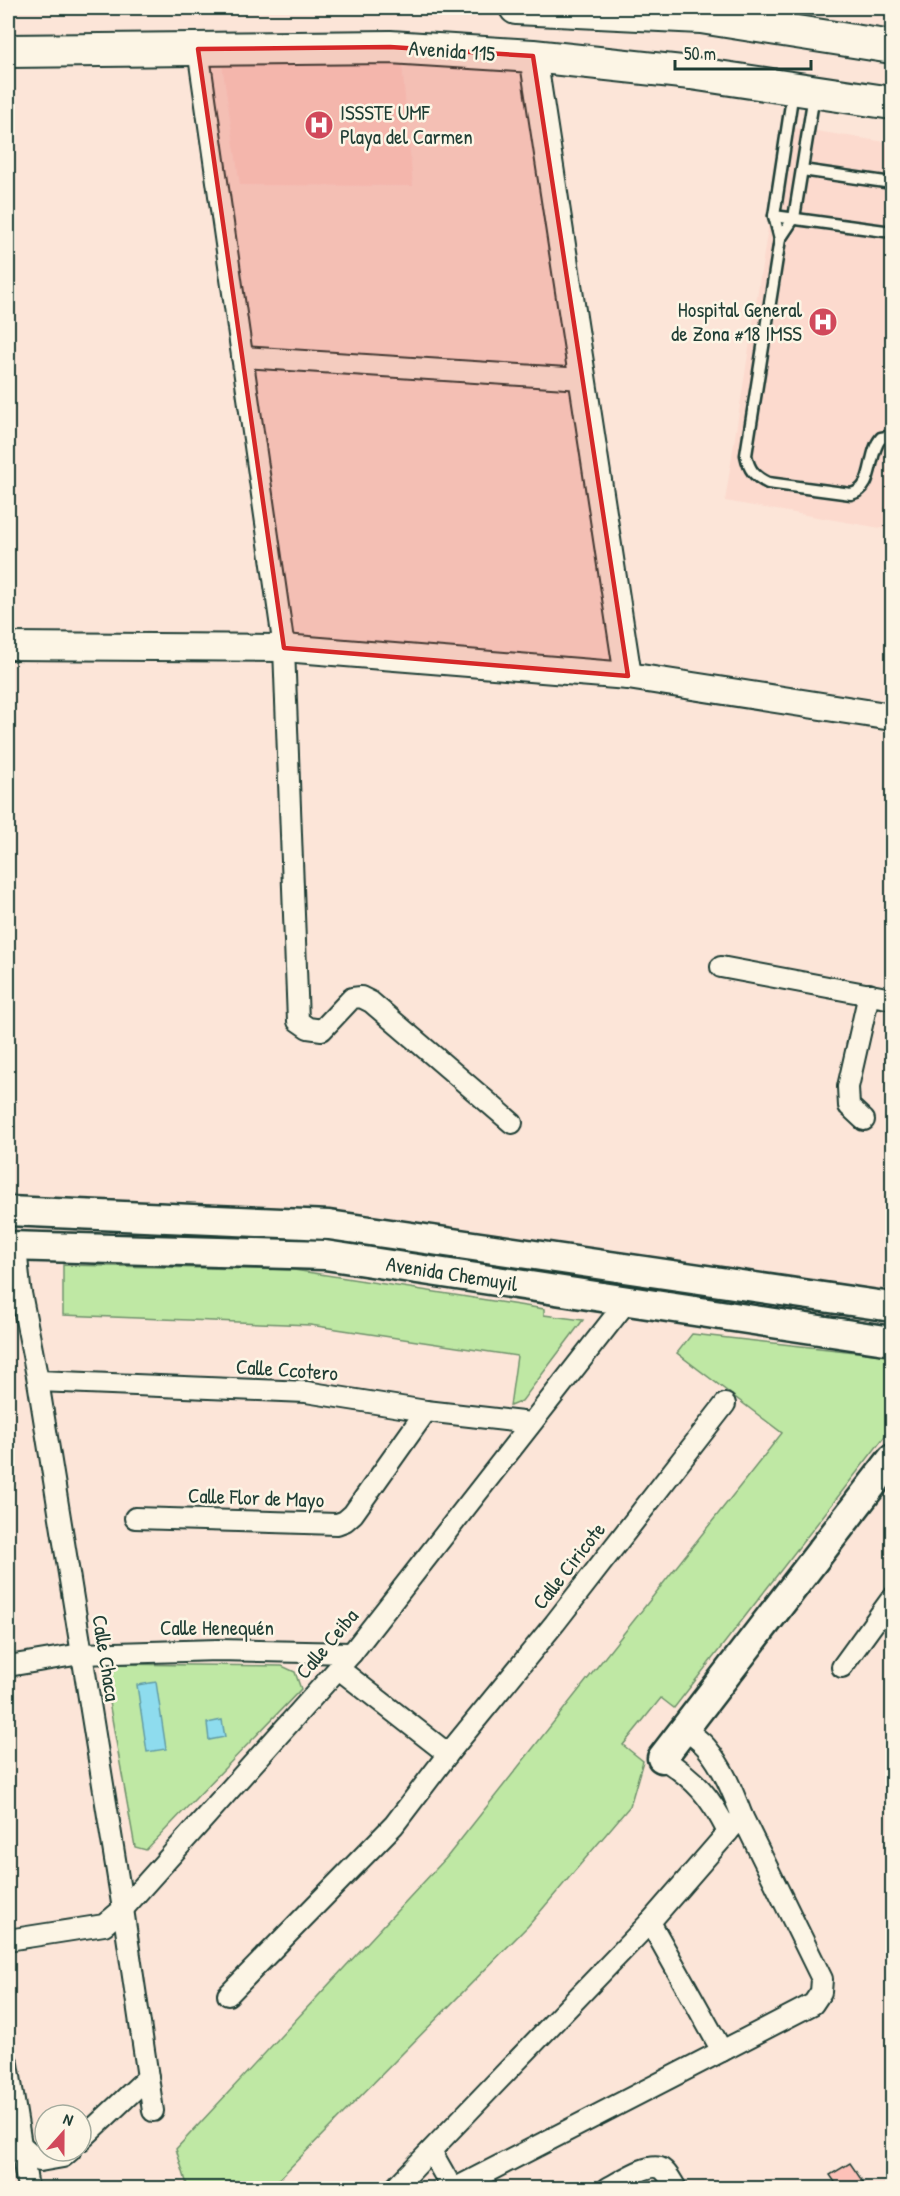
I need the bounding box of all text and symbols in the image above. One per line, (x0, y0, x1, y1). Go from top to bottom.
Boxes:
street label: Avenida 115 (408, 33, 496, 68)
scale bar (675, 33, 812, 71)
text: 50 m (684, 41, 716, 66)
place label: ISSSTE UMF Playa del Carmen (340, 98, 473, 151)
hospital icon: ISSSTE UMF Playa del Carmen (303, 109, 335, 141)
place label: Hospital General de Zona #18 IMSS (671, 295, 802, 348)
hospital icon: Hospital General de Zona #18 IMSS (807, 306, 839, 338)
street label: Avenida Chemuyil (384, 1249, 520, 1298)
street label: Calle Ccotero (235, 1351, 339, 1388)
street label: Calle Flor de Mayo (187, 1481, 325, 1514)
street label: Calle Ciricote (525, 1516, 612, 1615)
street label: Calle Ceiba (289, 1602, 365, 1685)
street label: Calle Chaca (85, 1613, 128, 1703)
street label: Calle Henequén (160, 1613, 274, 1642)
north arrow (33, 2103, 93, 2163)
text: N (60, 2107, 77, 2131)

